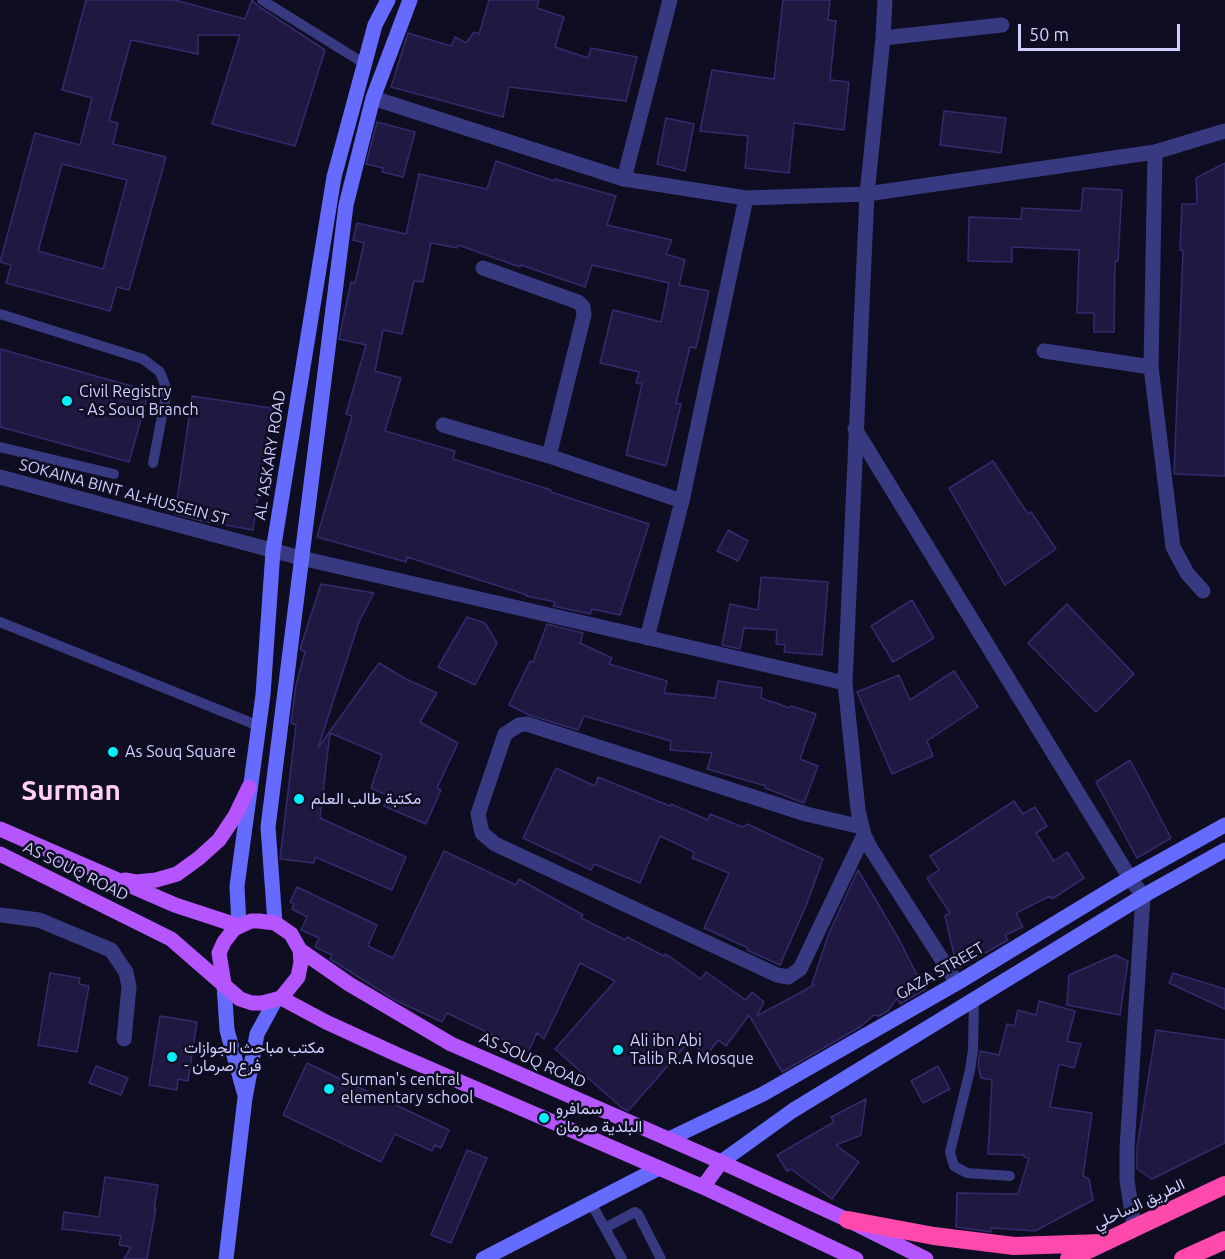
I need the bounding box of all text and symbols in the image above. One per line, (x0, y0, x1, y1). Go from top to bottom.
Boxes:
scale bar (1021, 12, 1183, 50)
text: 50 m (1029, 24, 1069, 44)
place label: Civil Registry - As Souq Branch (79, 382, 199, 420)
street label: AL ‘ASKARY ROAD (250, 389, 290, 521)
marker: Civil Registry - As Souq Branch (60, 394, 74, 408)
street label: SOKAINA BINT AL-HUSSEIN ST (17, 455, 231, 529)
place label: As Souq Square (125, 742, 236, 762)
marker: As Souq Square (106, 745, 120, 759)
district label: Surman (21, 774, 121, 808)
place label: مكتبة طالب العلم (311, 789, 421, 809)
marker: مكتبة طالب العلم (292, 792, 306, 806)
street label: AS SOUQ ROAD (20, 837, 132, 905)
street label: GAZA STREET (892, 938, 988, 1004)
street label: AS SOUQ ROAD (477, 1028, 589, 1092)
place label: Ali ibn Abi Talib R.A Mosque (630, 1031, 754, 1069)
place label: مكتب مباحث الجوازات - فرع صرمان (184, 1038, 325, 1076)
marker: Ali ibn Abi Talib R.A Mosque (611, 1043, 625, 1057)
marker: مكتب مباحث الجوازات - فرع صرمان (165, 1050, 179, 1064)
place label: Surman's central elementary school (341, 1070, 473, 1108)
marker: Surman's central elementary school (322, 1082, 336, 1096)
place label: سمافرو البلدية صرمان (556, 1099, 642, 1137)
marker: سمافرو البلدية صرمان (537, 1111, 551, 1125)
street label: الطريق الساحلي (1090, 1174, 1188, 1234)

